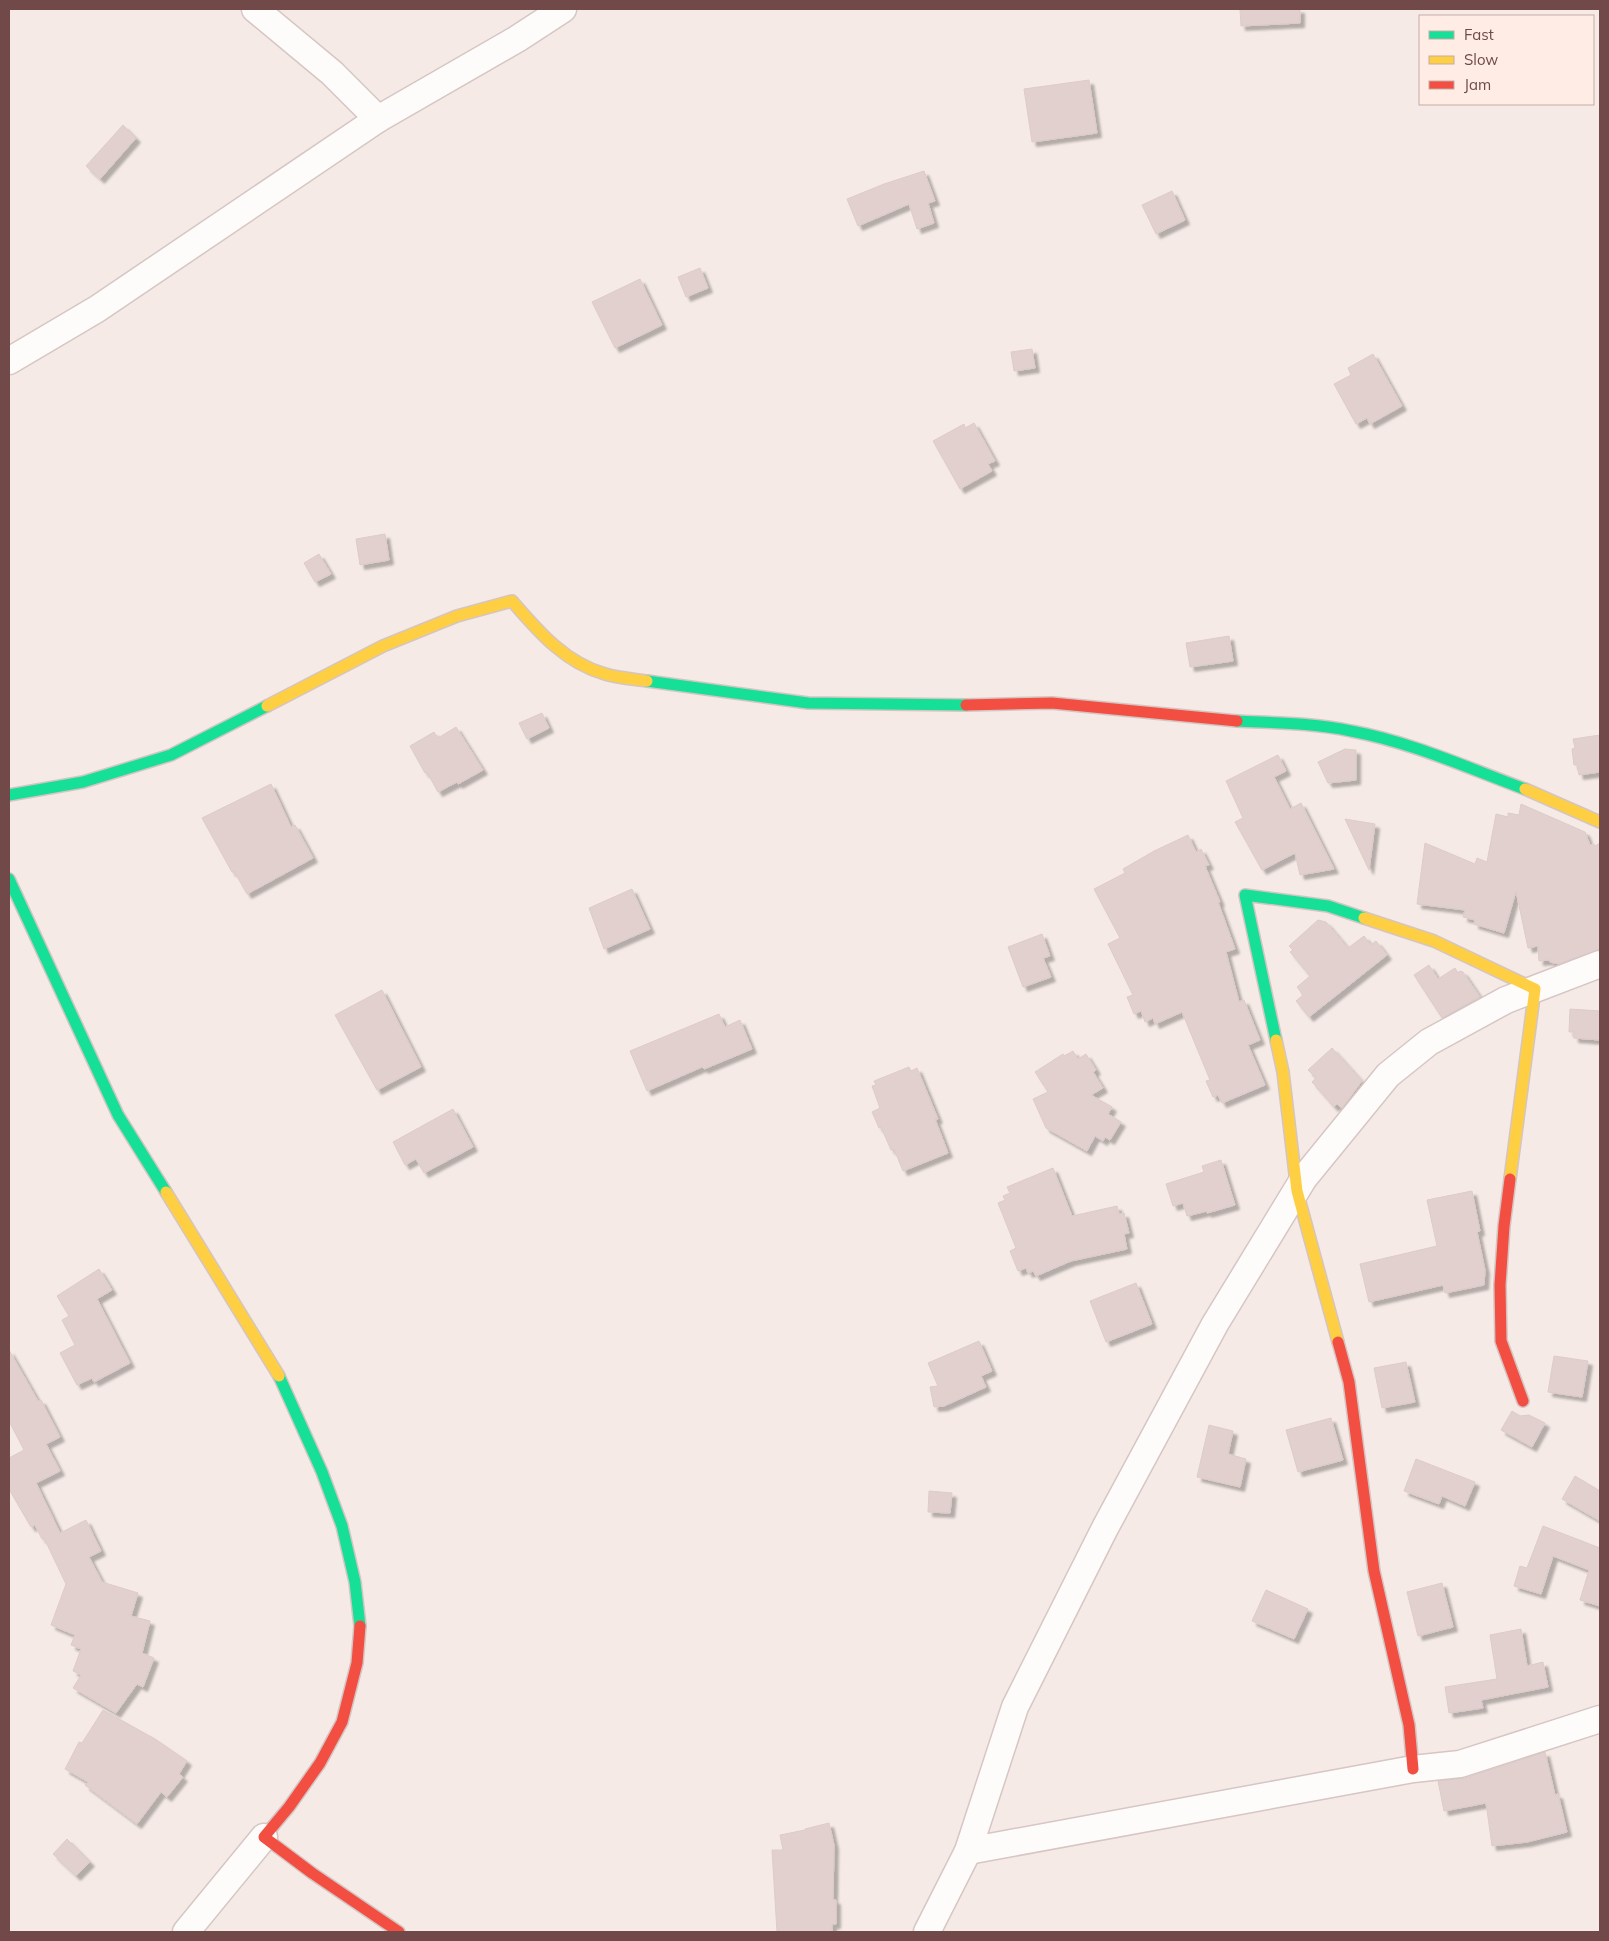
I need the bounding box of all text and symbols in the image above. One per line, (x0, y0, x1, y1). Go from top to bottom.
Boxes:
legend (1419, 15, 1594, 105)
text: Fast (1464, 25, 1494, 44)
text: Slow (1464, 50, 1498, 69)
text: Jam (1464, 75, 1491, 94)

